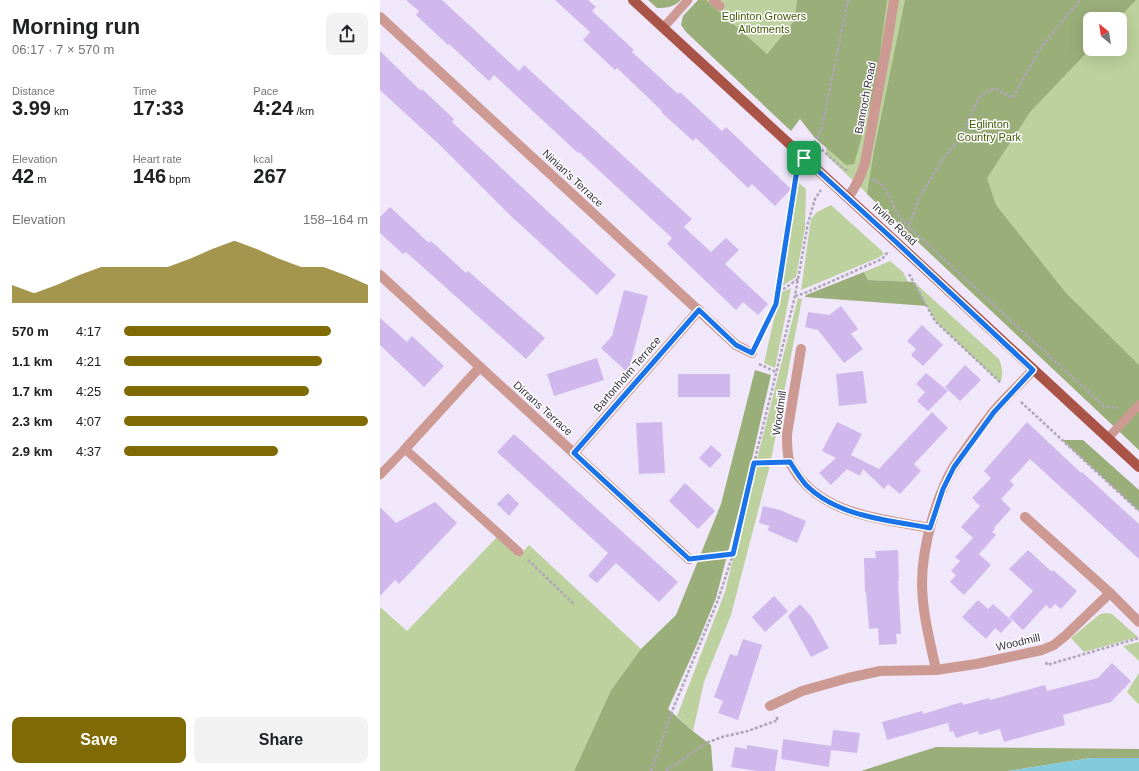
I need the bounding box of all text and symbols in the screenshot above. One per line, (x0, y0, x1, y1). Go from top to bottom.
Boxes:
park label: Eglinton Growers Allotments (722, 10, 807, 35)
north arrow (1083, 12, 1127, 56)
map controls (1083, 12, 1127, 56)
button: share (326, 13, 368, 55)
text: Morning run (12, 14, 140, 39)
text: 06:17 · 7 × 570 m (12, 42, 114, 57)
street label: Bannoch Road (852, 61, 878, 135)
text: Distance (12, 85, 55, 97)
text: Time (133, 85, 157, 97)
text: Pace (253, 85, 278, 97)
text: 3.99 (12, 97, 51, 119)
text: 17:33 (133, 97, 184, 119)
text: 4:24 (253, 97, 293, 119)
text: km (51, 105, 69, 117)
text: /km (293, 105, 314, 117)
park label: Eglinton Country Park (957, 118, 1022, 143)
pin (787, 141, 821, 175)
street label: Ninian's Terrace (540, 147, 606, 209)
icon: arrive (793, 147, 815, 169)
text: Elevation (12, 153, 57, 165)
text: Heart rate (133, 153, 182, 165)
text: kcal (253, 153, 273, 165)
text: 42 (12, 165, 34, 187)
text: 146 (133, 165, 166, 187)
text: 267 (253, 165, 287, 187)
text: m (34, 173, 46, 185)
text: bpm (166, 173, 191, 185)
street label: Irvine Road (870, 200, 920, 248)
text: Elevation (12, 212, 65, 227)
text: 158–164 m (303, 212, 368, 227)
text: 570 m (12, 324, 49, 339)
text: 4:17 (76, 324, 101, 339)
street label: Bartonholm Terrace (591, 334, 663, 414)
text: 1.1 km (12, 354, 52, 369)
text: 4:21 (76, 354, 101, 369)
street label: Dirrans Terrace (511, 378, 575, 438)
text: 1.7 km (12, 384, 52, 399)
text: 4:25 (76, 384, 101, 399)
street label: Woodmill (770, 390, 788, 436)
text: 2.3 km (12, 414, 52, 429)
text: 4:07 (76, 414, 101, 429)
text: 2.9 km (12, 444, 52, 459)
text: 4:37 (76, 444, 101, 459)
street label: Woodmill (995, 631, 1041, 653)
button: Save (12, 717, 186, 763)
button: Share (194, 717, 368, 763)

